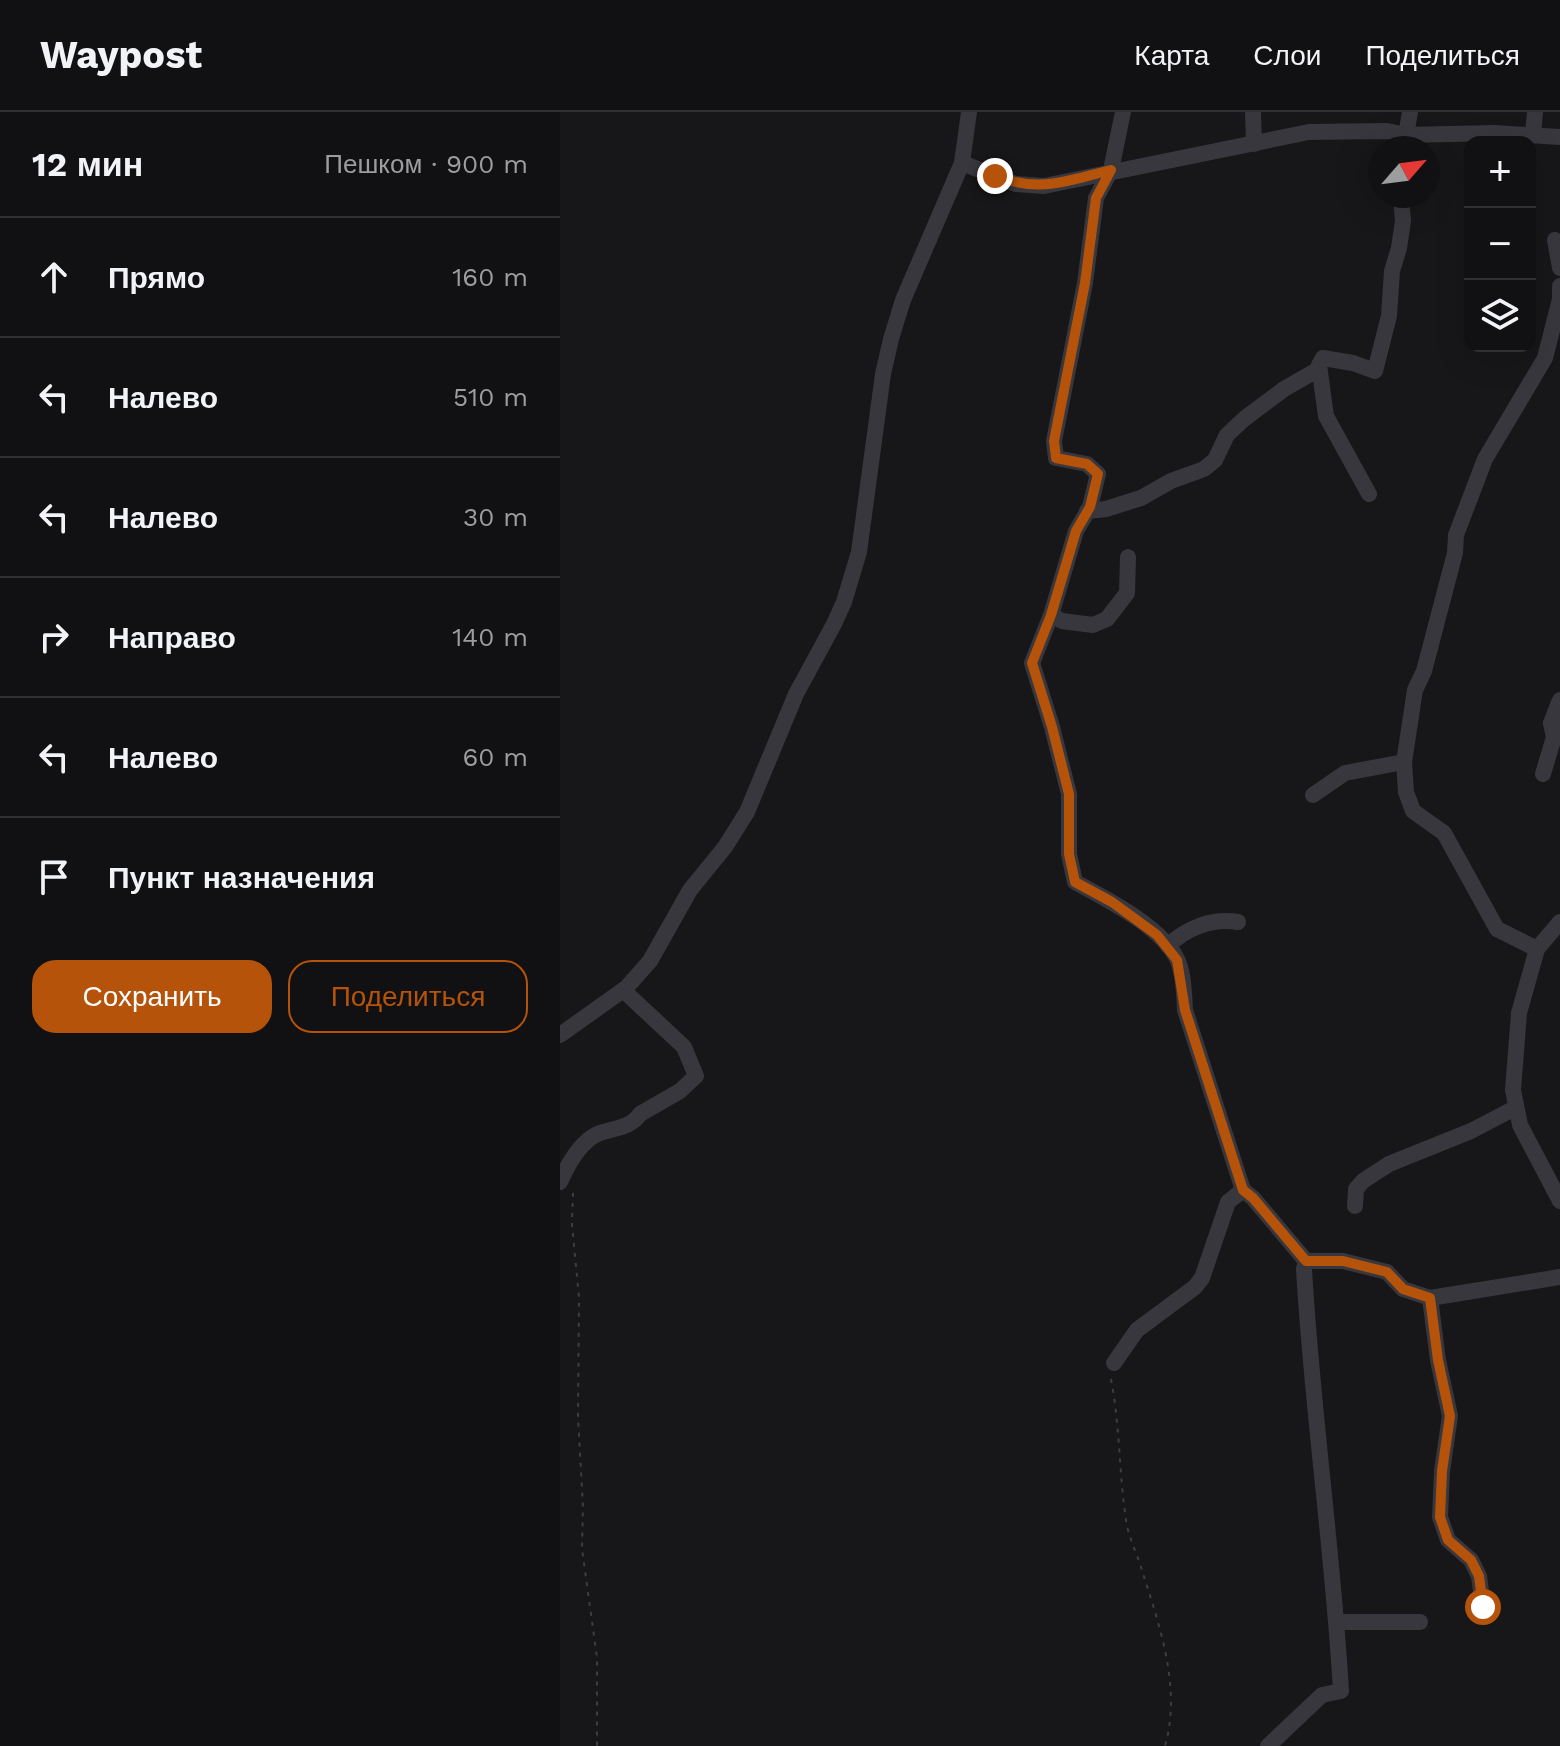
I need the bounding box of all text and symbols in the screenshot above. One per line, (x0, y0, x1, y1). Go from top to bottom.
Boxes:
text: Waypost (40, 33, 202, 77)
text: Карта (1134, 39, 1209, 72)
text: Слои (1253, 39, 1321, 72)
text: Поделиться (1365, 39, 1520, 72)
north arrow (1368, 136, 1440, 208)
map controls (1464, 136, 1536, 352)
button: + (1464, 136, 1536, 208)
text: 12 мин (32, 144, 143, 184)
text: Пешком · 900 m (324, 149, 528, 179)
route end (977, 158, 1013, 194)
button: − (1464, 208, 1536, 280)
icon: ahead (32, 255, 76, 299)
text: Прямо (108, 260, 205, 295)
text: 160 m (452, 262, 528, 292)
button: layers (1464, 280, 1536, 352)
icon: left (32, 375, 76, 419)
text: Налево (108, 380, 218, 415)
text: 510 m (453, 382, 528, 412)
icon: left (32, 495, 76, 539)
text: Налево (108, 500, 218, 535)
text: 30 m (463, 502, 528, 532)
icon: right (32, 615, 76, 659)
text: Направо (108, 620, 236, 655)
text: 140 m (452, 622, 528, 652)
icon: left (32, 735, 76, 779)
text: Налево (108, 740, 218, 775)
text: 60 m (462, 742, 528, 772)
icon: arrive (32, 855, 76, 899)
text: Пункт назначения (108, 860, 375, 895)
button: Сохранить (32, 960, 272, 1033)
button: Поделиться (288, 960, 528, 1033)
route start (1465, 1589, 1501, 1625)

